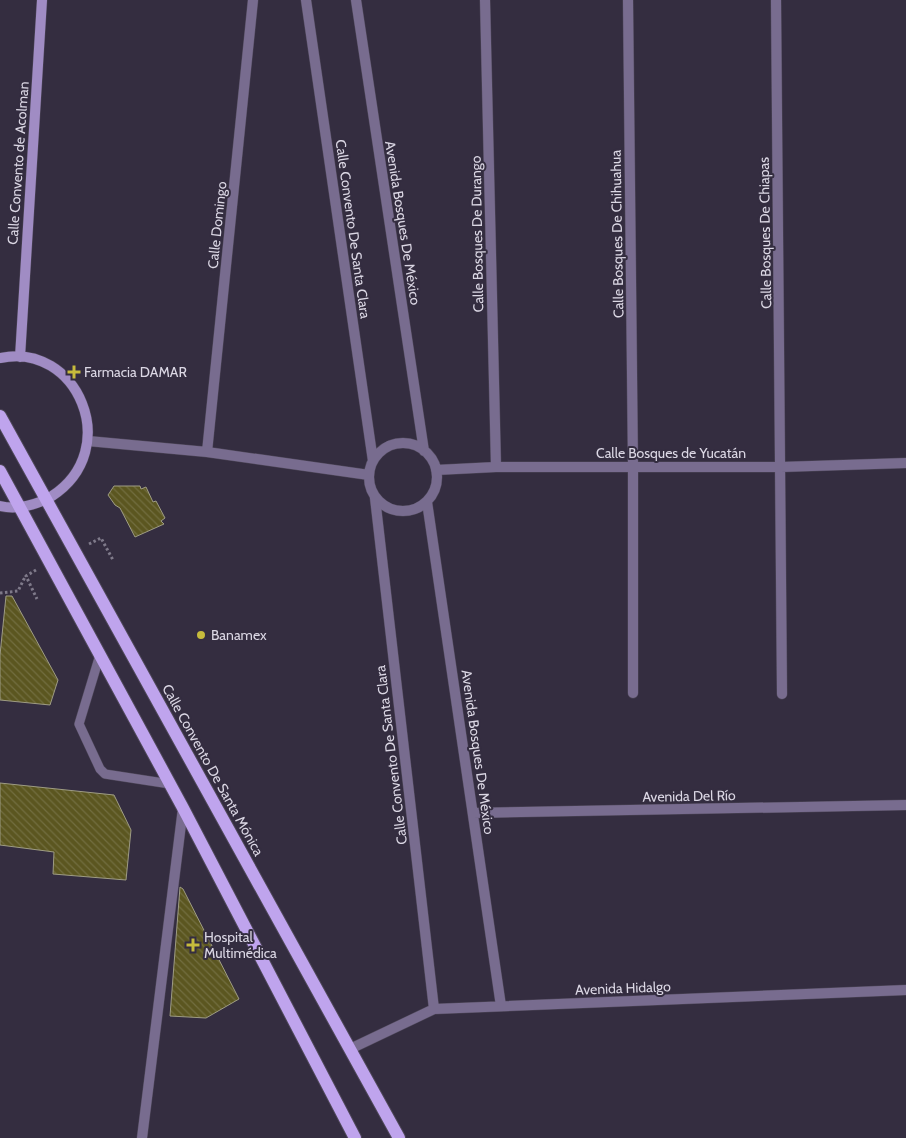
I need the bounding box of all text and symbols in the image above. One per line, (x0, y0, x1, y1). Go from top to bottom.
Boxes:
street label: Calle Convento de Acolman (3, 81, 33, 245)
street label: Calle Convento De Santa Clara (332, 138, 375, 320)
street label: Avenida Bosques De México (381, 140, 425, 307)
street label: Calle Bosques De Chihuahua (607, 149, 627, 318)
street label: Calle Bosques De Durango (467, 155, 487, 312)
street label: Calle Bosques De Chiapas (755, 157, 775, 309)
street label: Calle Domingo (203, 180, 231, 270)
place label: Farmacia DAMAR (84, 363, 187, 381)
marker: Farmacia DAMAR (68, 366, 80, 378)
street label: Calle Bosques de Yucatán (596, 444, 746, 462)
place label: Banamex (211, 626, 267, 644)
marker: Banamex (195, 629, 207, 641)
street label: Calle Convento De Santa Clara (371, 664, 411, 846)
street label: Avenida Bosques De México (458, 669, 498, 836)
street label: Calle Convento De Santa Mónica (158, 681, 268, 859)
street label: Avenida Del Río (642, 786, 736, 806)
place label: Hospital Multimédica (204, 928, 277, 962)
marker: Hospital Multimédica (186, 938, 200, 952)
street label: Avenida Hidalgo (575, 977, 671, 999)

